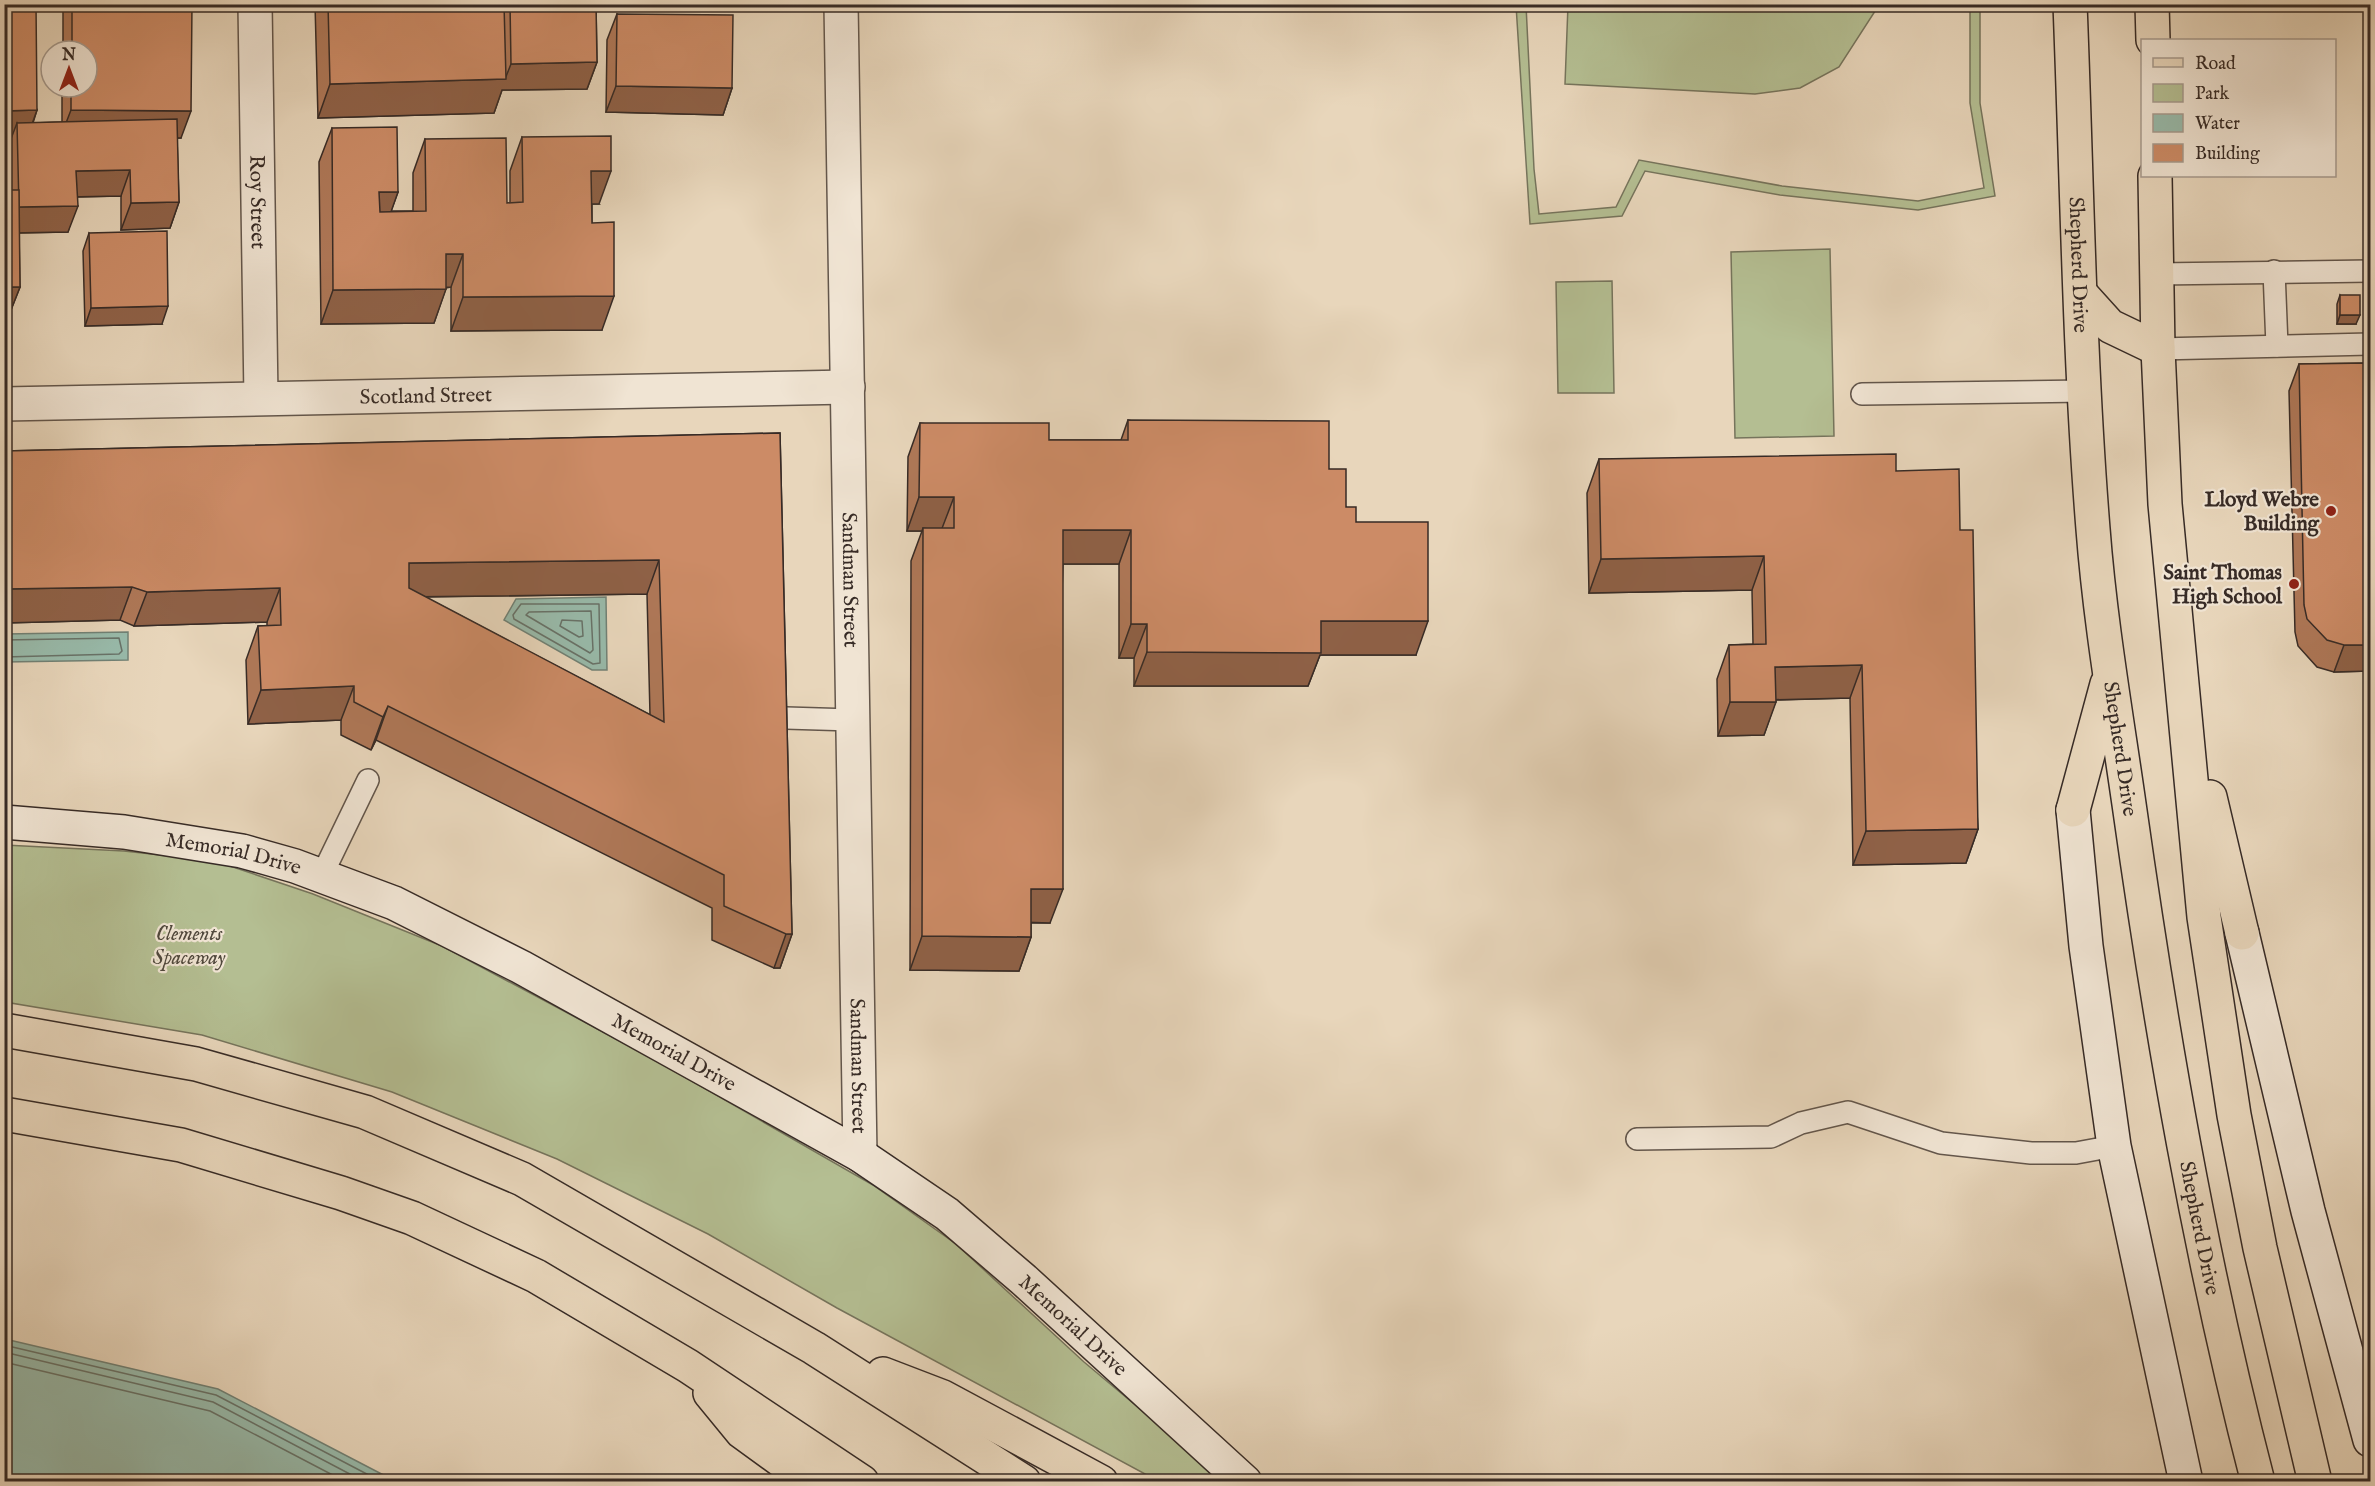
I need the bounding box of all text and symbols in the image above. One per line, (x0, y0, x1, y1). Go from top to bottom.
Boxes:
north arrow (39, 39, 99, 99)
legend (2141, 39, 2336, 177)
text: N (61, 46, 76, 66)
text: Road (2195, 53, 2236, 76)
text: Park (2195, 83, 2230, 106)
text: Water (2195, 113, 2240, 136)
text: Building (2195, 143, 2260, 166)
street label: Roy Street (242, 155, 271, 249)
street label: Shepherd Drive (2062, 196, 2093, 334)
street label: Scotland Street (359, 382, 492, 412)
place label: Lloyd Webre Building (2205, 487, 2320, 538)
marker: Lloyd Webre Building (2324, 504, 2338, 518)
street label: Sandman Street (834, 512, 864, 648)
place label: Saint Thomas High School (2163, 560, 2283, 611)
marker: Saint Thomas High School (2287, 577, 2301, 591)
street label: Shepherd Drive (2096, 680, 2143, 818)
street label: Memorial Drive (163, 827, 305, 882)
park label: Clements Spaceway (153, 921, 226, 972)
street label: Sandman Street (842, 998, 872, 1134)
street label: Memorial Drive (606, 1008, 741, 1099)
street label: Shepherd Drive (2172, 1159, 2226, 1298)
street label: Memorial Drive (1012, 1270, 1133, 1383)

